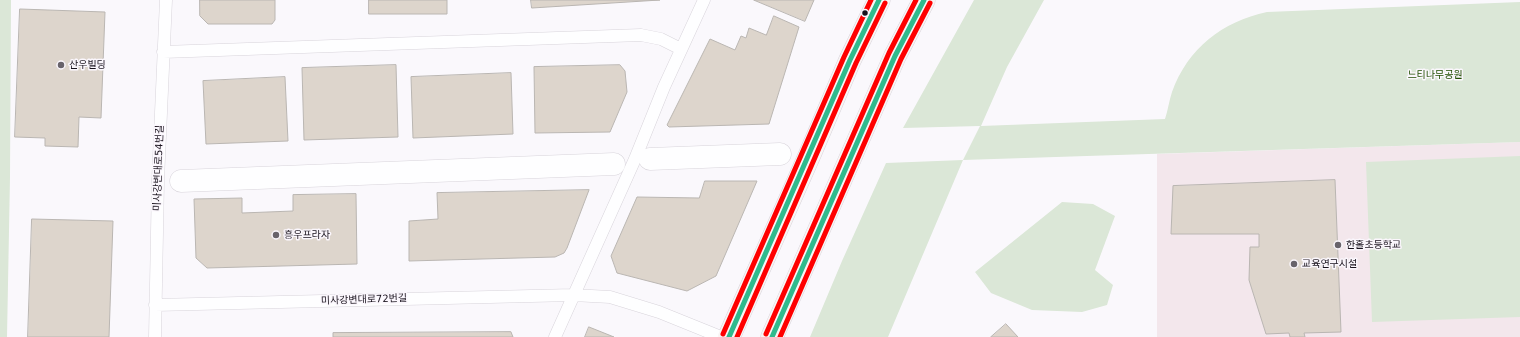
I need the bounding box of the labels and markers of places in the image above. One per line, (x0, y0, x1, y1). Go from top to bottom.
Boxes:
unlabelled marker (860, 8, 870, 18)
place label: 산우빌딩 (69, 59, 106, 71)
marker: 산우빌딩 (56, 60, 66, 70)
place label: 흥우프라자 (284, 229, 330, 241)
marker: 흥우프라자 (271, 230, 281, 240)
place label: 한홀초등학교 (1346, 239, 1401, 251)
marker: 한홀초등학교 (1333, 240, 1343, 250)
place label: 교육연구시설 (1302, 258, 1357, 270)
marker: 교육연구시설 (1289, 259, 1299, 269)

